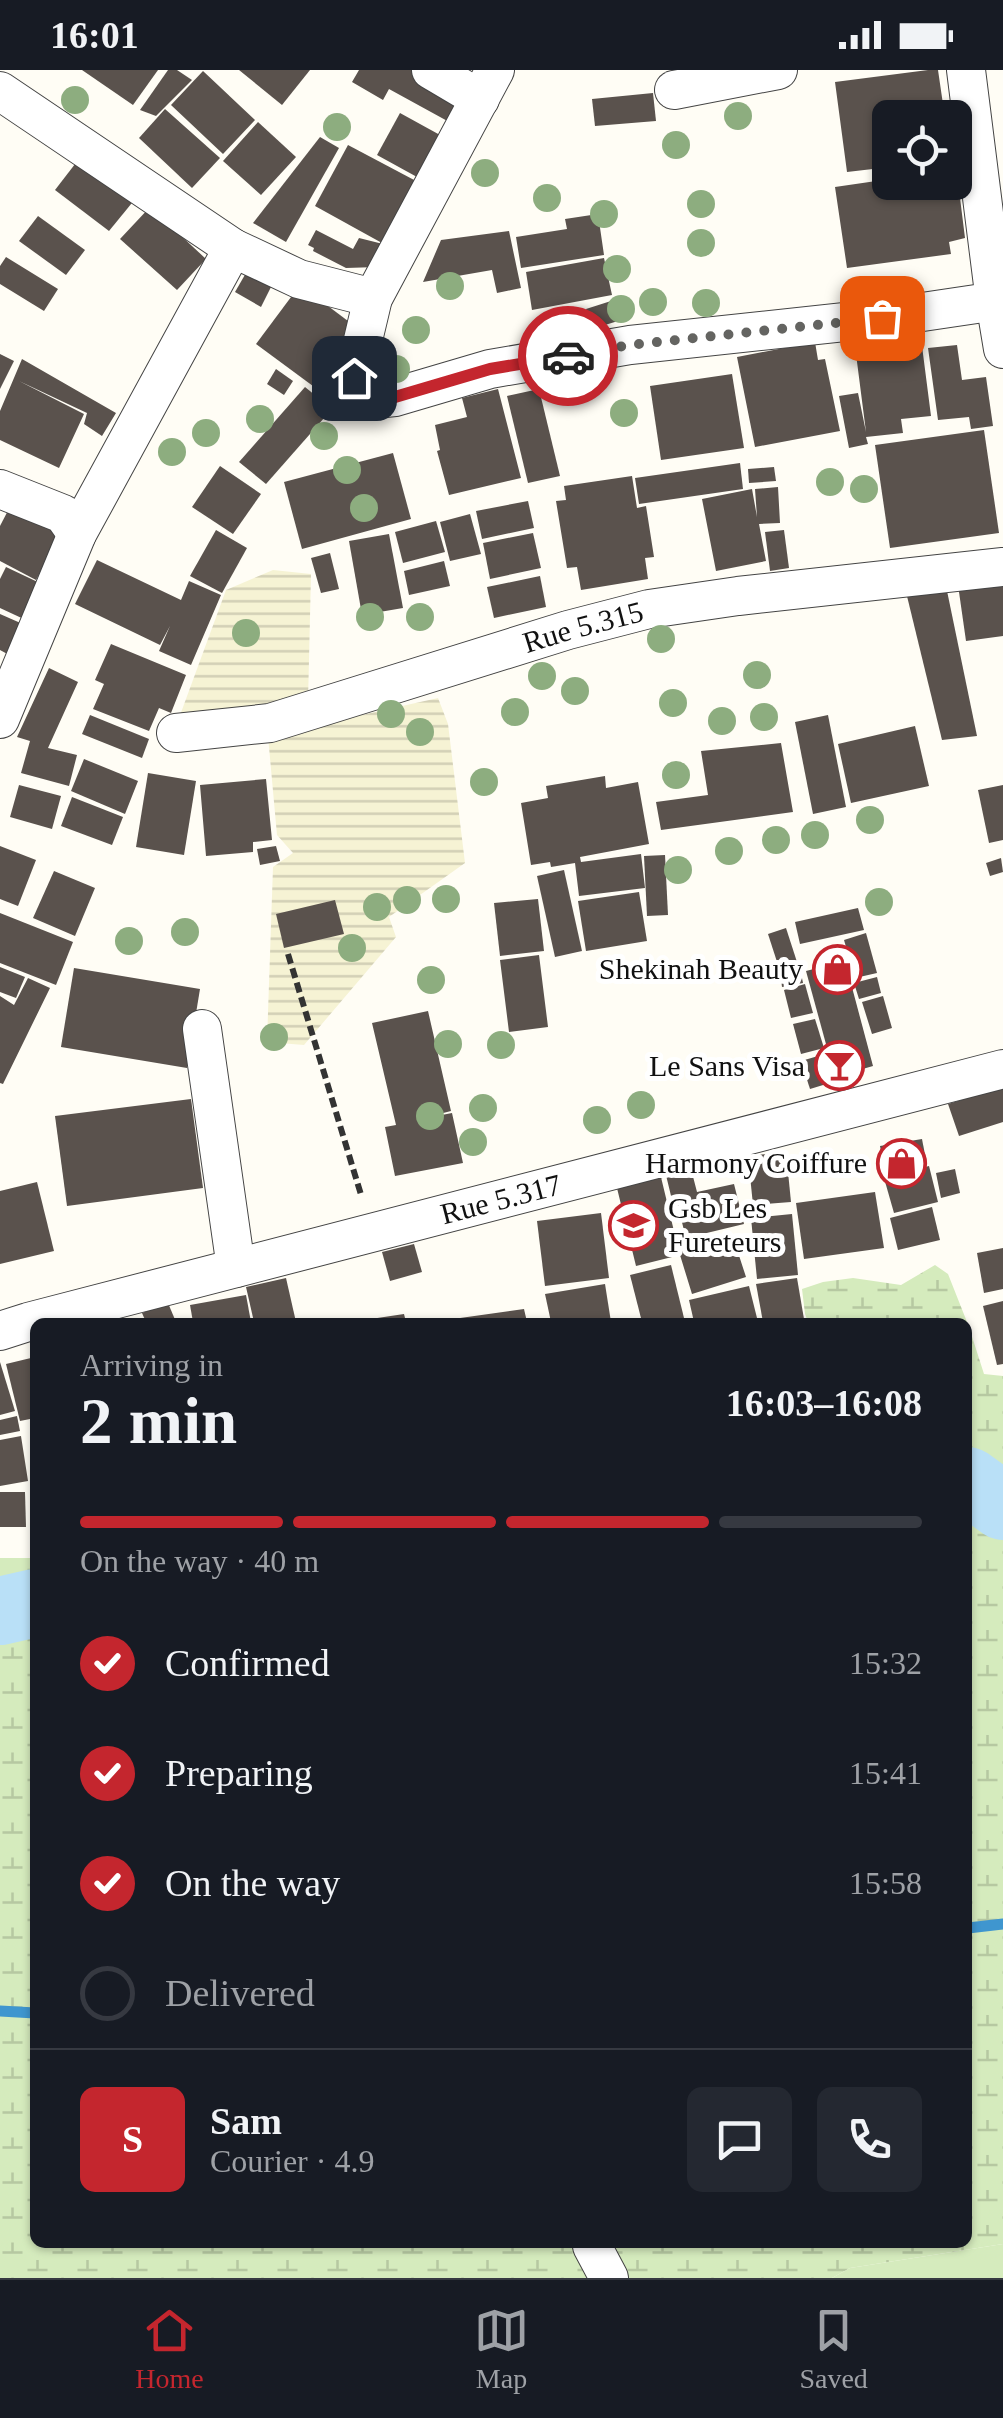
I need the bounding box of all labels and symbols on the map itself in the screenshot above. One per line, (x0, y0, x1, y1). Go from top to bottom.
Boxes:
pin (840, 276, 925, 361)
courier (518, 306, 618, 406)
pin (312, 336, 397, 421)
street label: Rue 5.315 (519, 594, 647, 659)
shop icon: Shekinah Beauty (812, 943, 864, 995)
place label: Shekinah Beauty (599, 952, 803, 985)
bar icon: Le Sans Visa (814, 1040, 866, 1092)
place label: Le Sans Visa (649, 1049, 805, 1082)
shop icon: Harmony Coiffure (876, 1137, 928, 1189)
place label: Harmony Coiffure (645, 1146, 867, 1179)
street label: Rue 5.317 (437, 1167, 565, 1230)
place label: Gsb Les Fureteurs (668, 1191, 781, 1258)
school or university icon: Gsb Les Fureteurs (607, 1199, 659, 1251)

